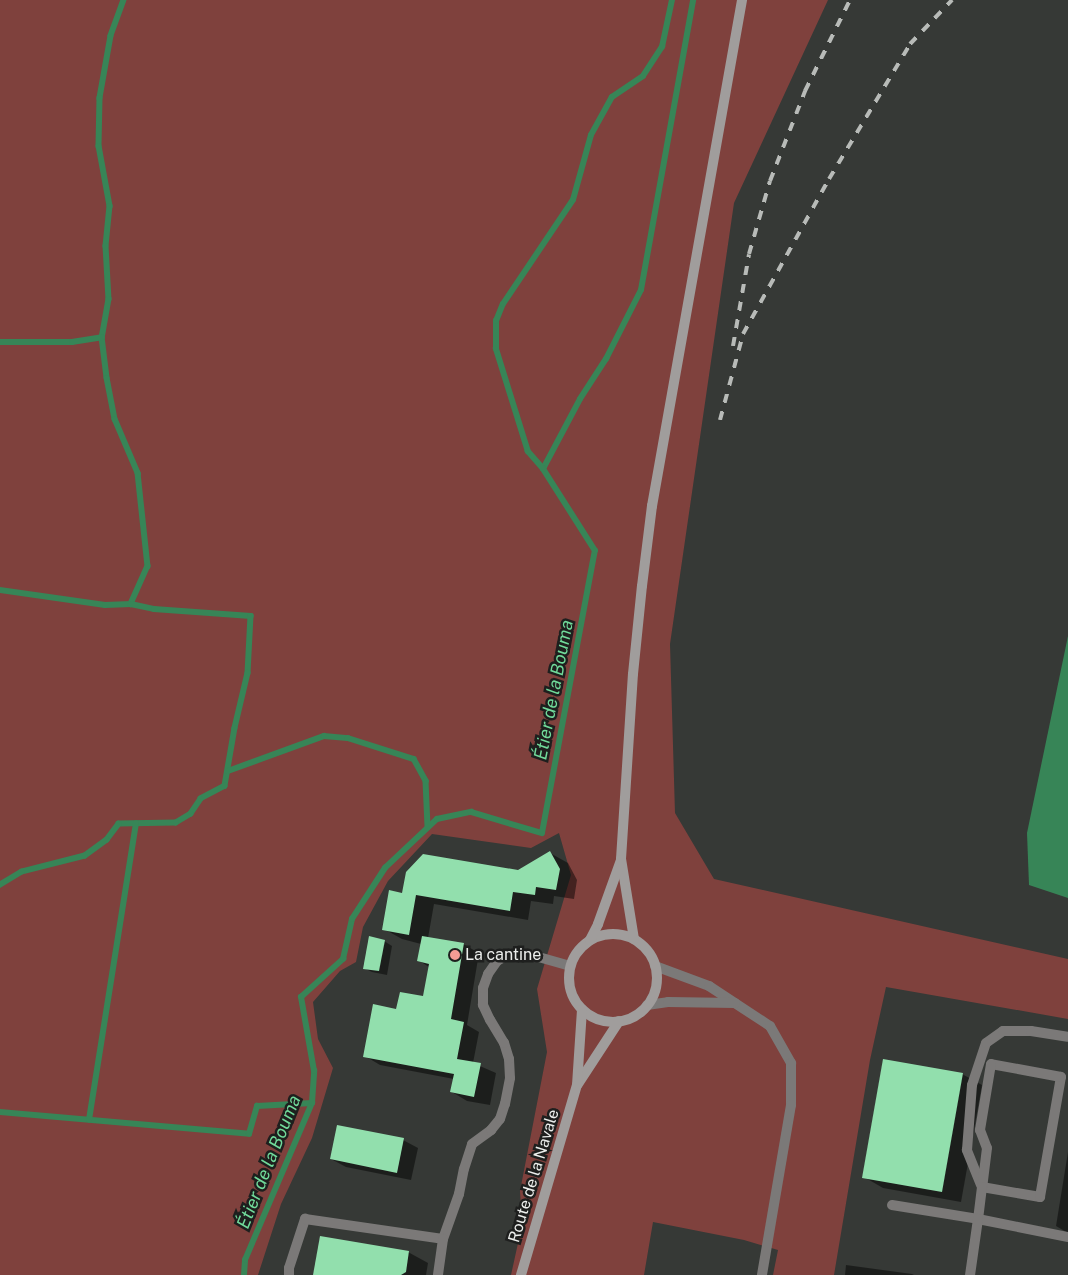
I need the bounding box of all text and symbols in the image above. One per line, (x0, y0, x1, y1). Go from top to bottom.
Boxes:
water label: Étier de la Bouma (530, 618, 578, 762)
place label: La cantine (465, 945, 542, 965)
marker: La cantine (449, 949, 461, 961)
water label: Étier de la Bouma (232, 1092, 306, 1232)
street label: Route de la Navale (505, 1107, 563, 1245)

